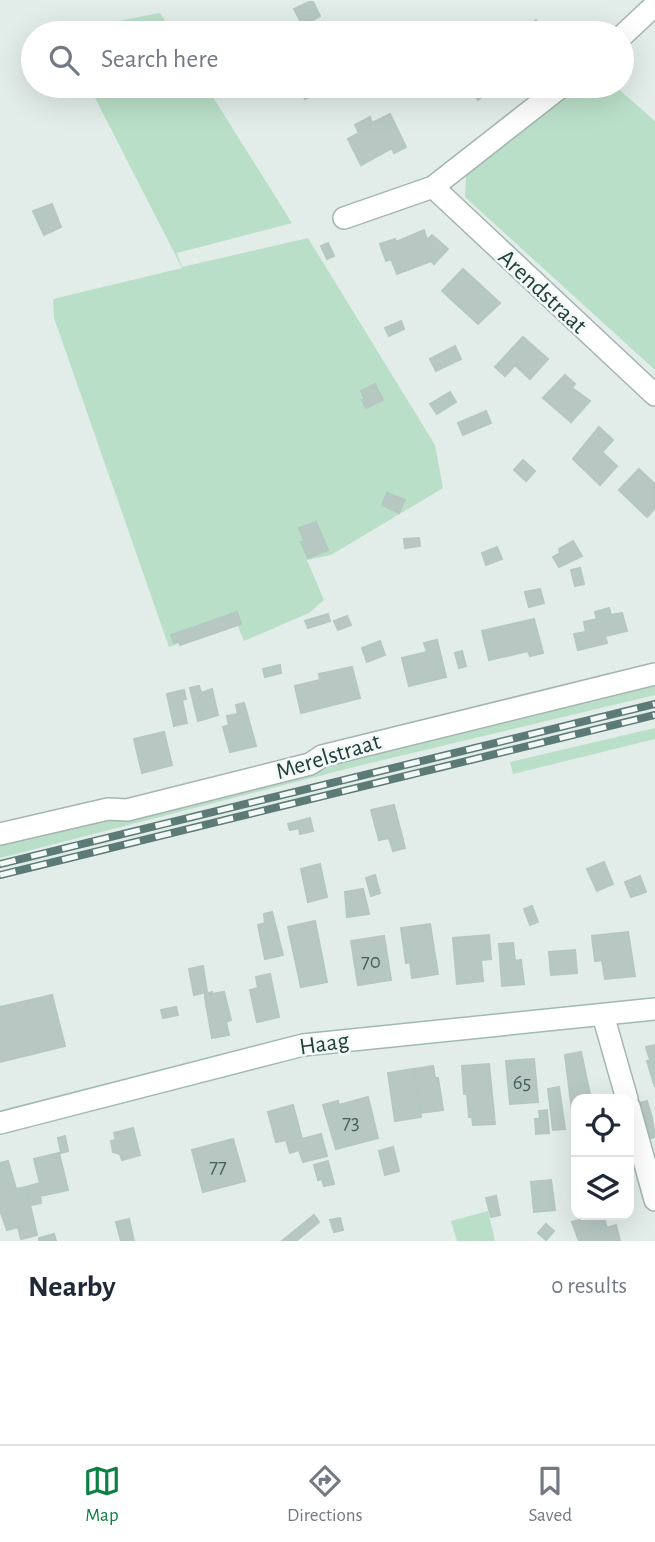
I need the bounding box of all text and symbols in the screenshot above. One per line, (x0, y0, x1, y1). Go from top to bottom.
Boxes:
search box (21, 21, 634, 98)
icon: search (45, 41, 83, 79)
text: Search here (101, 46, 219, 72)
street label: Arendstraat (493, 245, 591, 339)
street label: Merelstraat (273, 730, 384, 784)
house number: 70 (361, 951, 381, 972)
street label: Haag (298, 1029, 351, 1059)
house number: 65 (513, 1072, 531, 1093)
map controls (571, 1094, 634, 1220)
button: locate (571, 1094, 634, 1157)
house number: 73 (342, 1112, 360, 1133)
house number: 77 (209, 1156, 227, 1177)
button: layers (571, 1157, 634, 1220)
text: Nearby (28, 1272, 116, 1302)
text: 0 results (551, 1275, 627, 1298)
tab: Map (83, 1462, 121, 1527)
tab: Directions (287, 1462, 363, 1527)
tab: Saved (529, 1462, 572, 1527)

